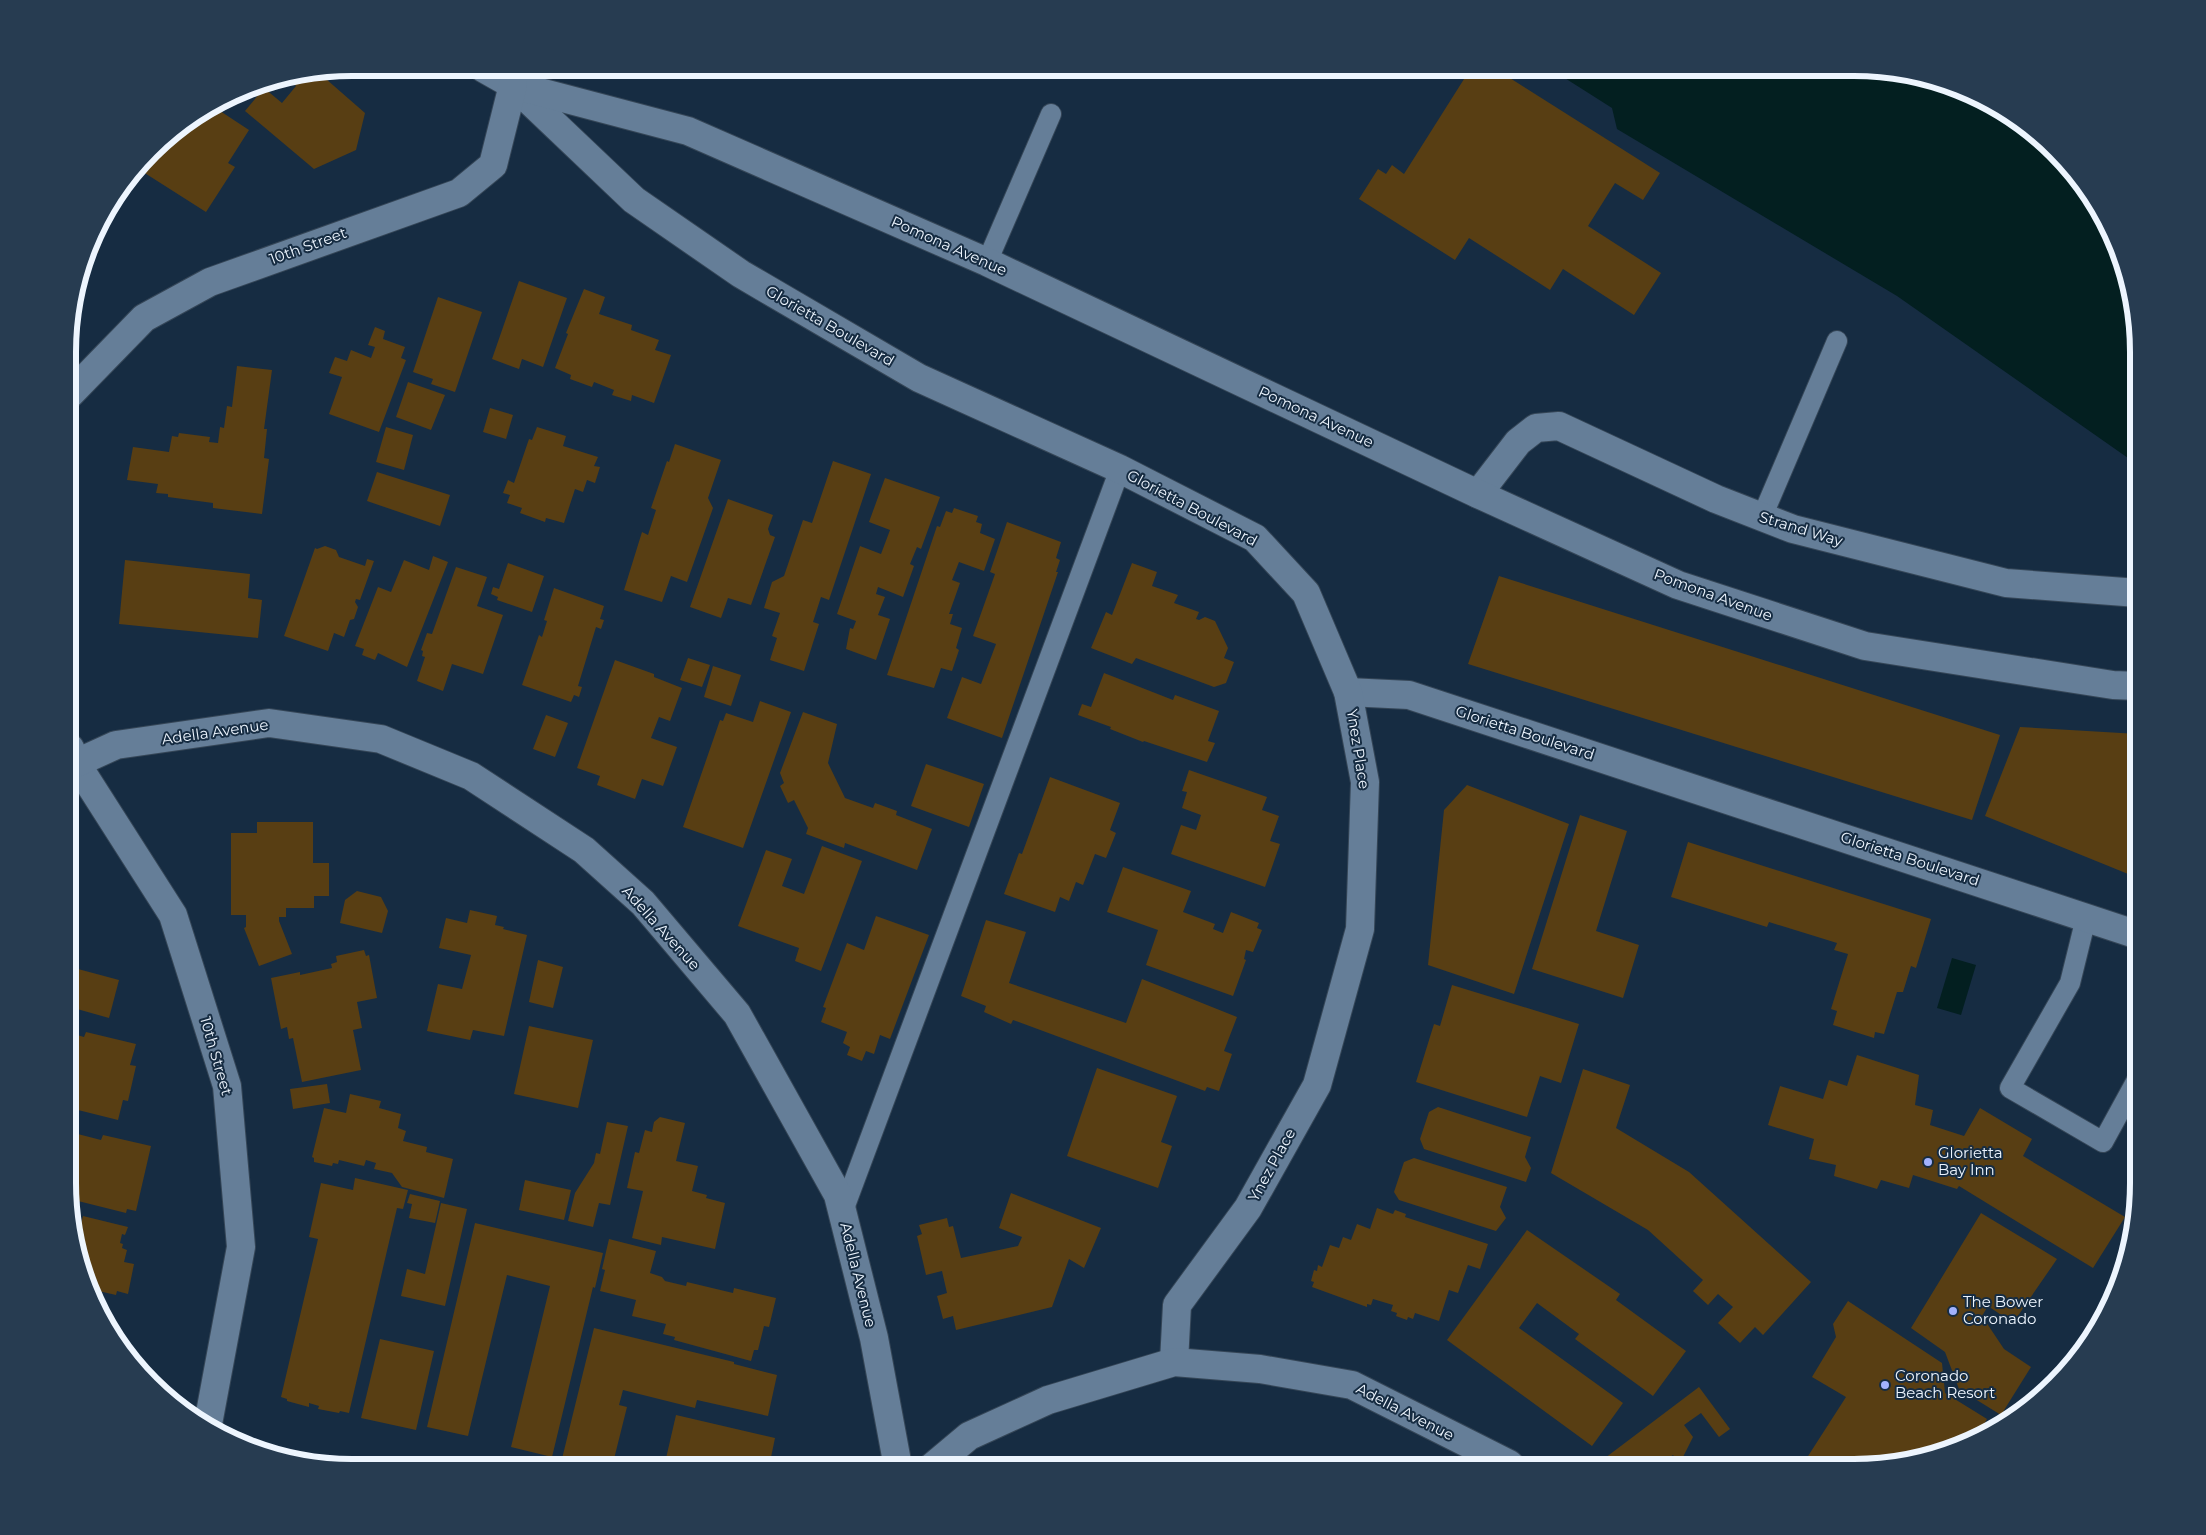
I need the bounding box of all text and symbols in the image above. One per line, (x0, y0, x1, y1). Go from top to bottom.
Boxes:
street label: Pomona Avenue (888, 211, 1010, 280)
street label: 10th Street (267, 223, 349, 268)
street label: Glorietta Boulevard (763, 281, 898, 370)
street label: Pomona Avenue (1256, 382, 1377, 452)
street label: Glorietta Boulevard (1124, 465, 1261, 550)
street label: Strand Way (1757, 507, 1846, 550)
street label: Pomona Avenue (1651, 564, 1775, 625)
street label: Glorietta Boulevard (1453, 701, 1597, 764)
street label: Ynez Place (1343, 708, 1374, 790)
street label: Adella Avenue (160, 715, 269, 748)
street label: Glorietta Boulevard (1838, 827, 1982, 890)
street label: Adella Avenue (618, 881, 704, 974)
street label: 10th Street (196, 1014, 237, 1097)
street label: Ynez Place (1244, 1125, 1299, 1205)
place label: Glorietta Bay Inn (1938, 1143, 2003, 1179)
marker: Glorietta Bay Inn (1922, 1156, 1934, 1168)
street label: Adella Avenue (836, 1220, 881, 1329)
place label: The Bower Coronado (1963, 1292, 2043, 1328)
marker: The Bower Coronado (1947, 1305, 1959, 1317)
place label: Coronado Beach Resort (1895, 1366, 1995, 1402)
street label: Adella Avenue (1353, 1379, 1457, 1444)
marker: Coronado Beach Resort (1879, 1379, 1891, 1391)

